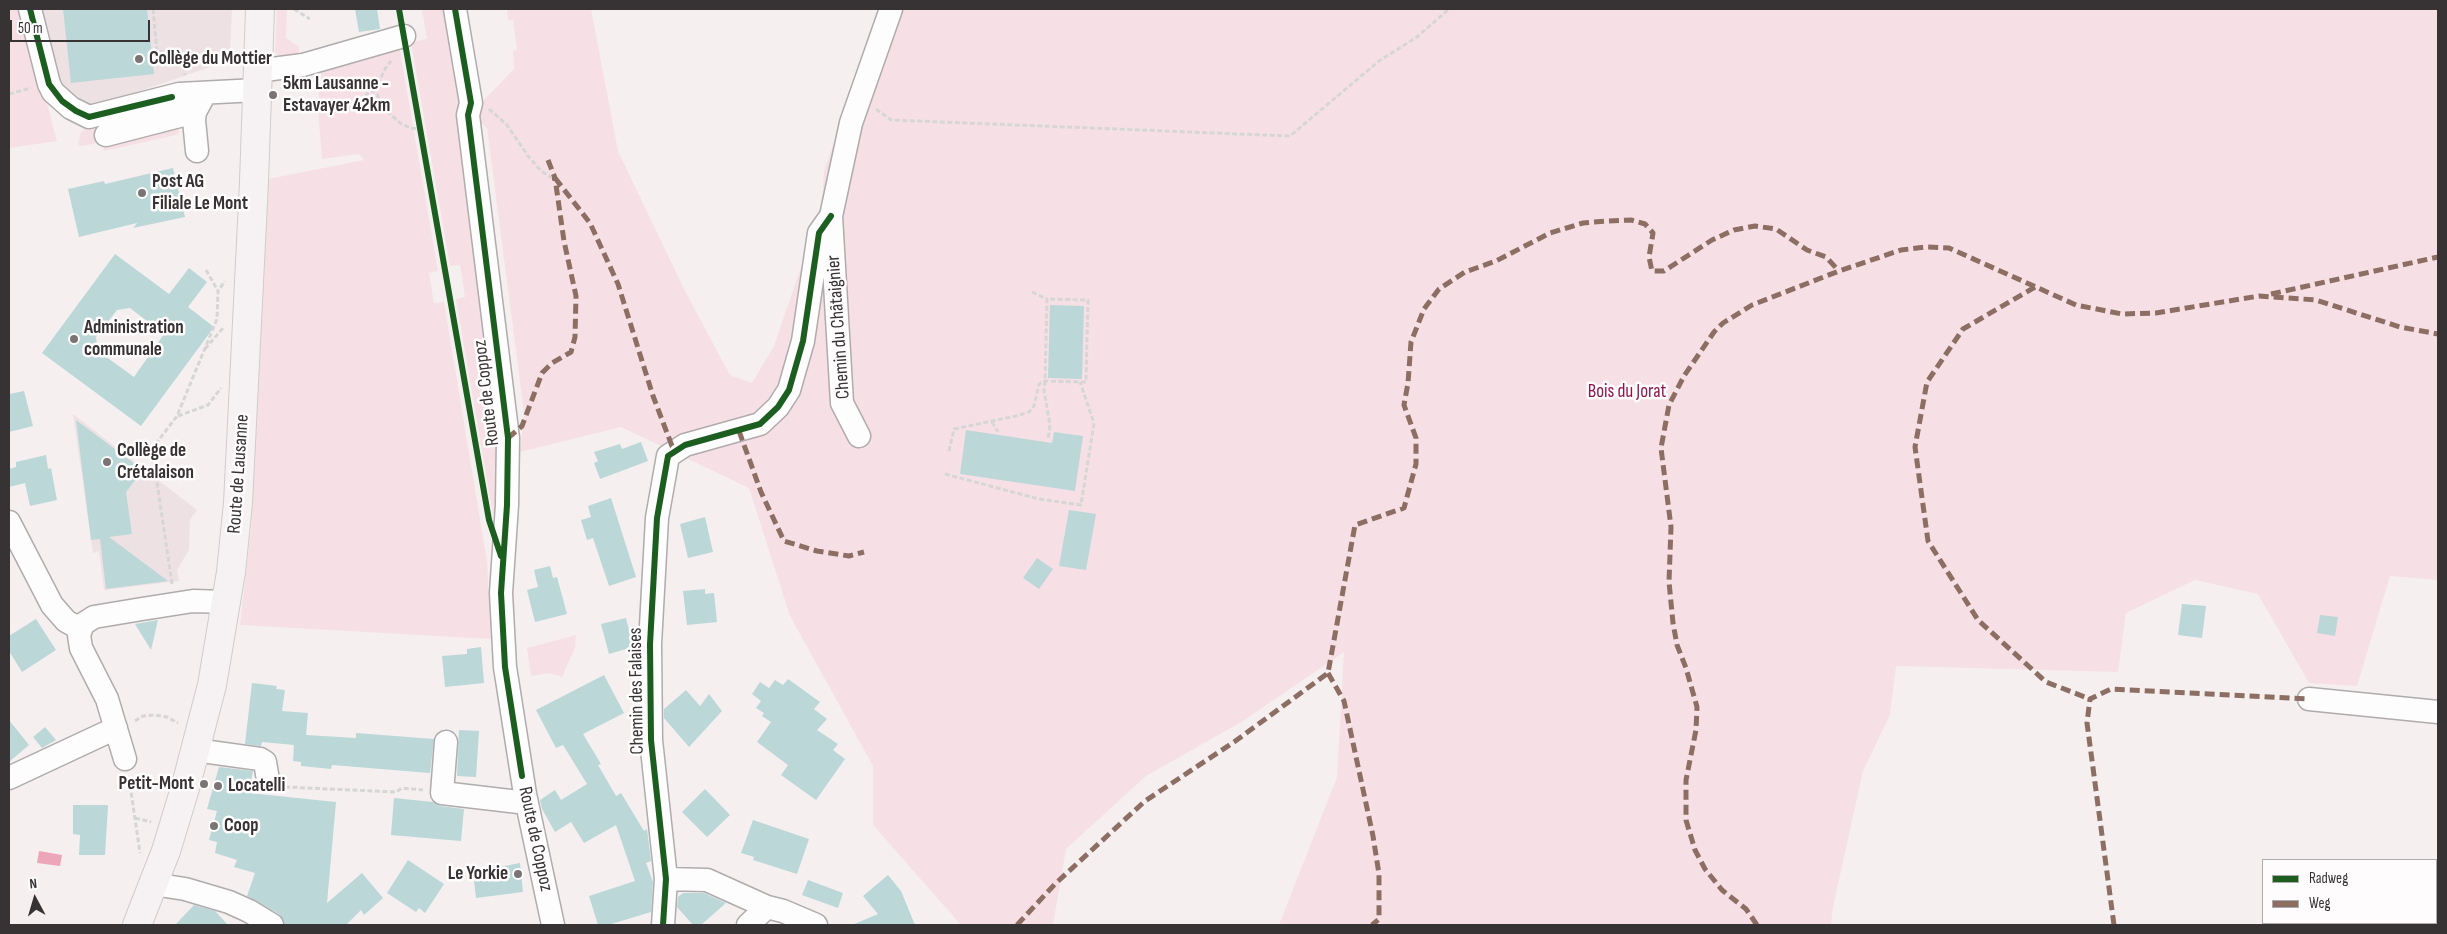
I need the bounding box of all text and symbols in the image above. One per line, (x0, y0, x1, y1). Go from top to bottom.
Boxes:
scale bar (12, 10, 152, 42)
text: 50 m (18, 19, 43, 38)
place label: Collège du Mottier (149, 48, 272, 70)
marker: Collège du Mottier (133, 53, 145, 65)
place label: 5km Lausanne - Estavayer 42km (283, 73, 390, 117)
marker: 5km Lausanne - Estavayer 42km (267, 89, 279, 101)
place label: Post AG Filiale Le Mont (152, 171, 248, 215)
marker: Post AG Filiale Le Mont (136, 187, 148, 199)
street label: Chemin du Châtaignier (823, 254, 855, 400)
place label: Administration communale (84, 317, 184, 361)
marker: Administration communale (68, 333, 80, 345)
street label: Route de Coppoz (469, 339, 505, 447)
park label: Bois du Jorat (1588, 381, 1666, 403)
street label: Route de Lausanne (223, 414, 255, 534)
place label: Collège de Crétalaison (117, 440, 194, 484)
marker: Collège de Crétalaison (101, 456, 113, 468)
street label: Chemin des Falaises (624, 627, 650, 755)
place label: Petit-Mont (119, 773, 194, 795)
place label: Locatelli (228, 775, 285, 797)
marker: Petit-Mont (198, 778, 210, 790)
marker: Locatelli (212, 780, 224, 792)
street label: Route de Coppoz (513, 785, 557, 893)
place label: Coop (224, 815, 258, 837)
marker: Coop (208, 820, 220, 832)
legend (2262, 859, 2437, 924)
place label: Le Yorkie (448, 863, 508, 885)
marker: Le Yorkie (512, 868, 524, 880)
text: Radweg (2309, 869, 2348, 888)
north arrow (10, 874, 60, 924)
text: N (29, 875, 38, 892)
text: Weg (2309, 894, 2331, 913)

